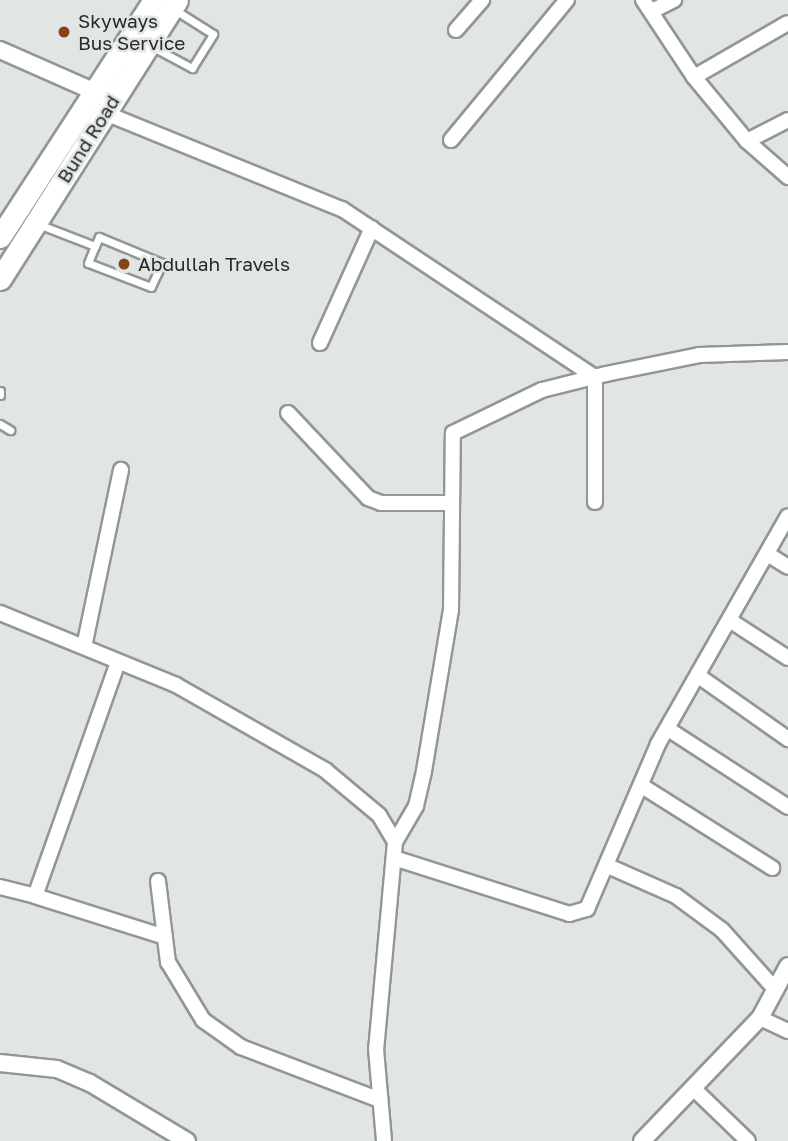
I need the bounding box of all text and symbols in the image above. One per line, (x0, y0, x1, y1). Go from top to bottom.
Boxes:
place label: Skyways Bus Service (78, 10, 185, 54)
marker: Skyways Bus Service (56, 24, 72, 40)
street label: Bund Road (52, 91, 124, 187)
place label: Abdullah Travels (138, 253, 290, 275)
marker: Abdullah Travels (116, 256, 132, 272)

